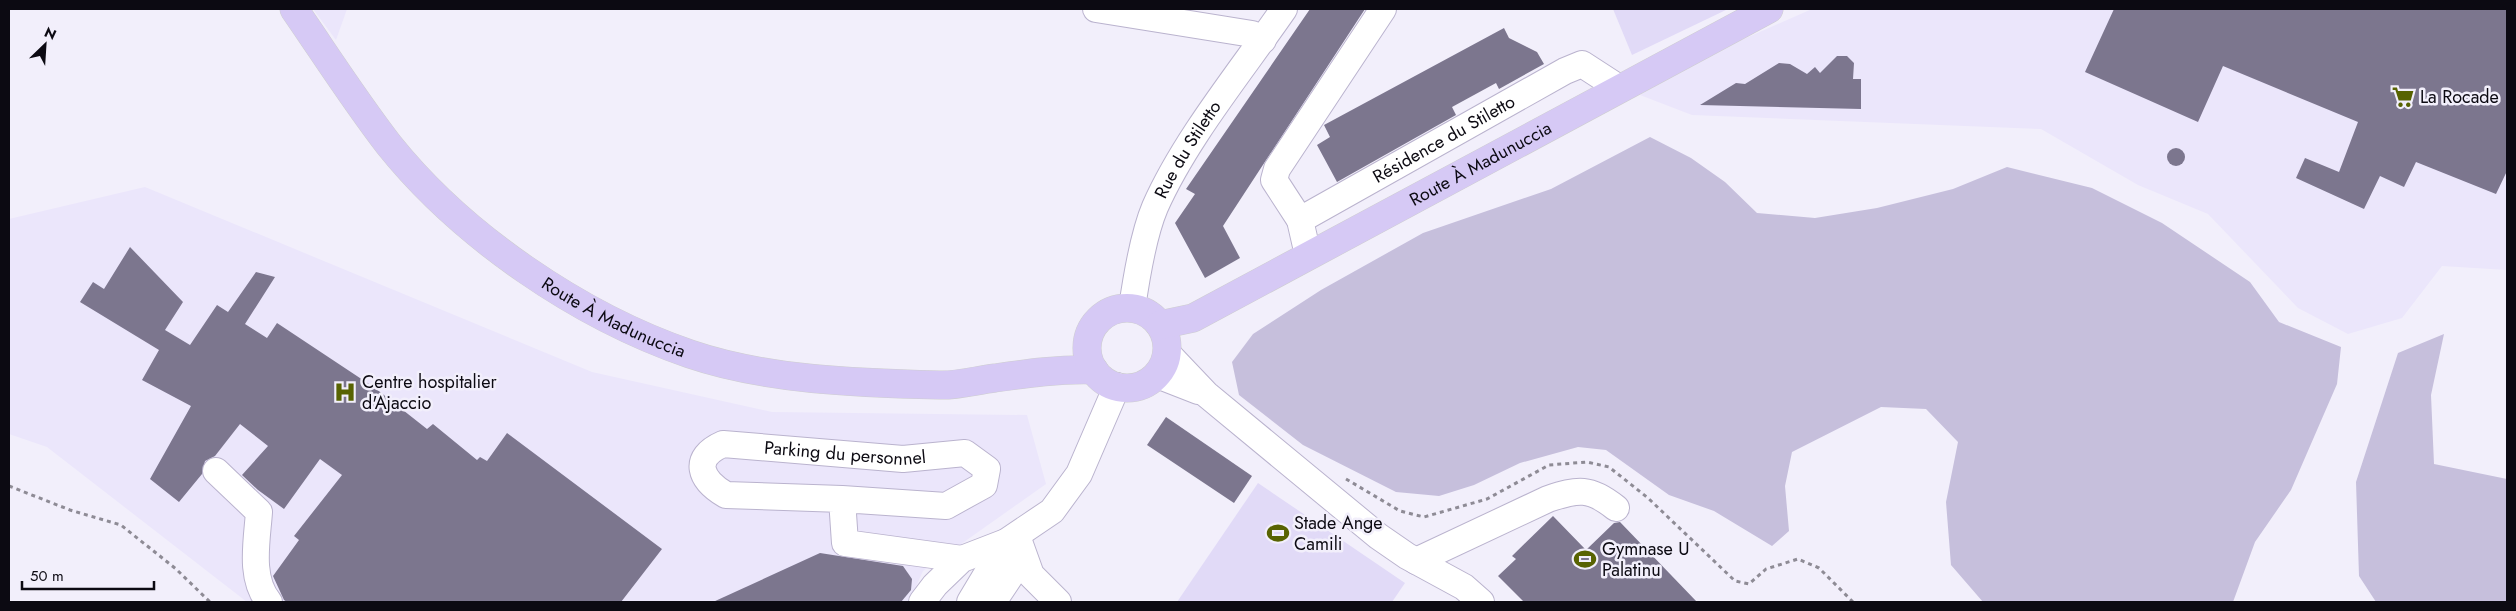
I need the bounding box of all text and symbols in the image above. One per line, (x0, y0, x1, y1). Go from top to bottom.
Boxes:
north arrow (20, 20, 70, 70)
text: N (41, 22, 60, 45)
supermarket icon: La Rocade (2390, 84, 2416, 110)
place label: La Rocade (2420, 84, 2499, 110)
street label: Résidence du Stiletto (1368, 89, 1520, 190)
street label: Rue du Stiletto (1148, 95, 1228, 203)
street label: Route À Madunuccia (1405, 115, 1556, 213)
street label: Route À Madunuccia (536, 271, 689, 364)
place label: Centre hospitalier d'Ajaccio (362, 369, 497, 416)
hospital icon: Centre hospitalier d'Ajaccio (332, 379, 358, 405)
street label: Parking du personnel (763, 434, 927, 472)
place label: Stade Ange Camili (1294, 510, 1383, 557)
sports icon: Stade Ange Camili (1265, 520, 1291, 546)
place label: Gymnase U Palatinu (1602, 536, 1689, 583)
sports icon: Gymnase U Palatinu (1572, 546, 1598, 572)
scale bar (22, 558, 155, 590)
text: 50 m (30, 565, 64, 587)

